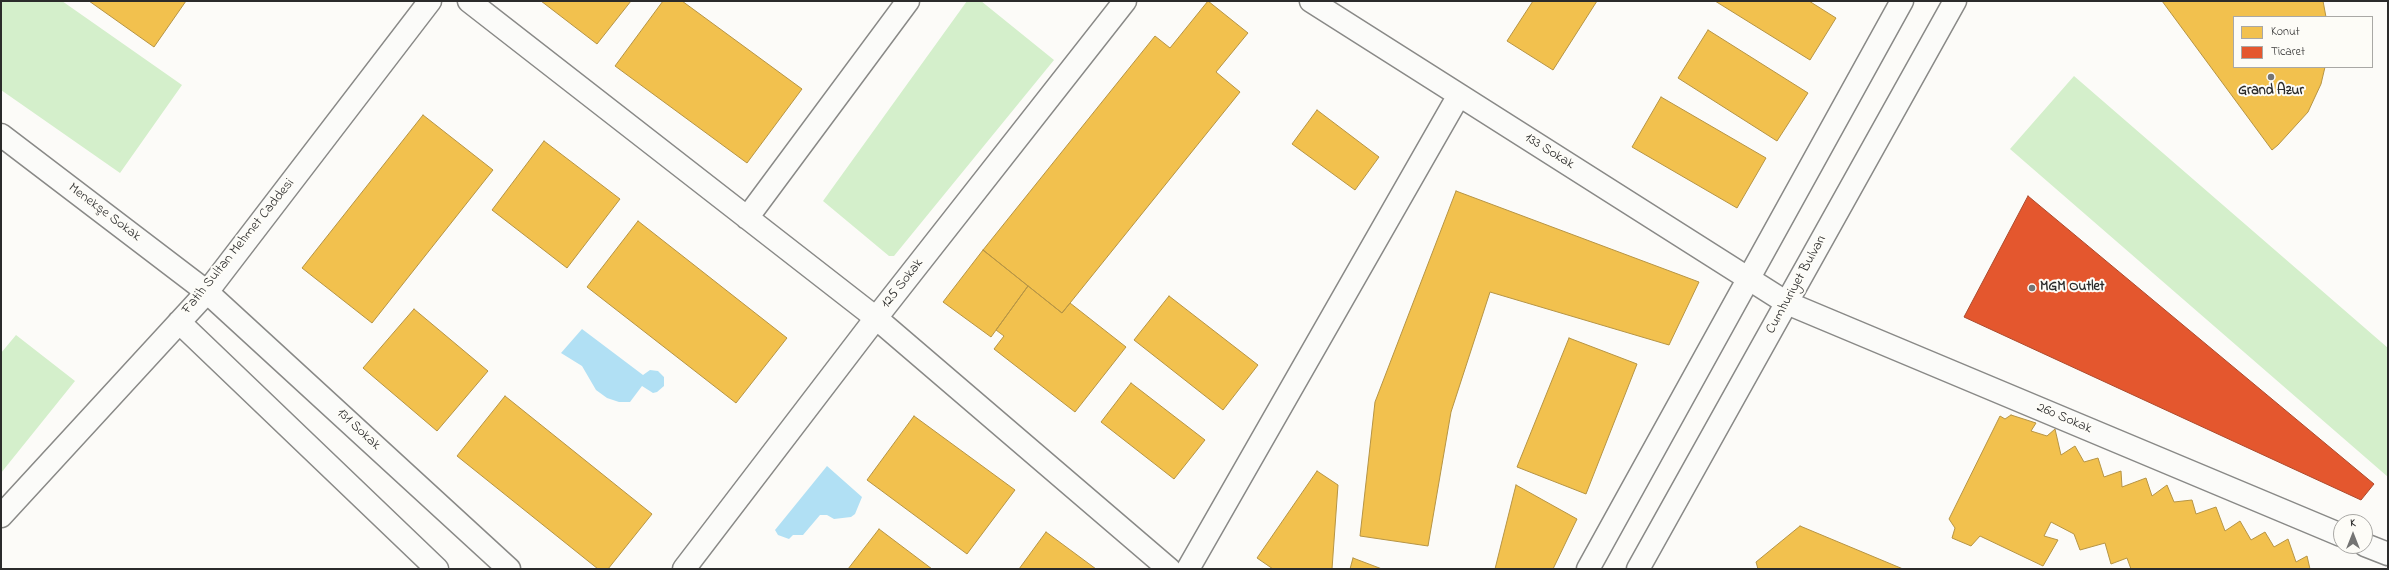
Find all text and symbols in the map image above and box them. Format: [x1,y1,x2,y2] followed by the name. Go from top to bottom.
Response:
[2233,16,2373,68] legend
[2271,23,2300,41] text: Konut
[2271,43,2305,61] text: Ticaret
[2266,72,2276,82] marker: Grand Azur
[2238,84,2304,100] place label: Grand Azur
[1521,130,1577,174] street label: 133 Sokak
[179,176,299,318] street label: Fatih Sultan Mehmet Caddesi
[64,180,144,246] street label: Menekşe Sokak
[1763,233,1831,337] street label: Cumhuriyet Bulvarı
[878,256,928,312] street label: 125 Sokak
[2040,280,2104,296] place label: MGM Outlet
[2027,283,2037,293] marker: MGM Outlet
[2034,400,2094,438] street label: 260 Sokak
[333,405,383,455] street label: 131 Sokak
[2333,514,2373,554] north arrow
[2350,515,2356,531] text: K

